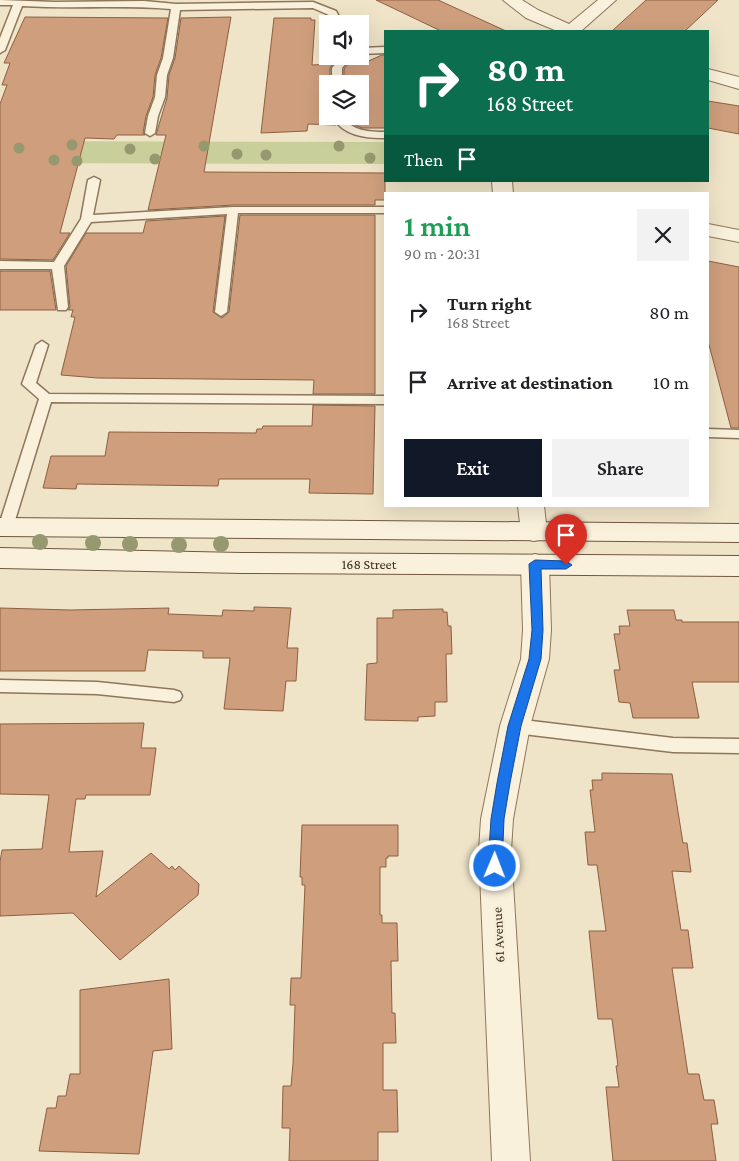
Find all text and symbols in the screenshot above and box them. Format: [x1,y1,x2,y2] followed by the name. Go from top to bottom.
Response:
[319,15,369,125] map controls
[319,15,369,65] button: sound
[404,50,469,115] icon: right
[487,50,565,89] text: 80 m
[319,75,369,125] button: layers
[487,91,573,116] text: 168 Street
[453,145,481,173] icon: arrive
[404,149,443,170] text: Then
[404,209,471,242] text: 1 min
[637,209,689,261] button: close
[404,245,480,262] text: 90 m · 20:31
[447,293,532,314] text: Turn right
[404,298,432,326] icon: right
[649,302,689,323] text: 80 m
[447,314,510,331] text: 168 Street
[404,368,432,396] icon: arrive
[447,372,613,393] text: Arrive at destination
[653,372,689,393] text: 10 m
[404,439,542,497] button: Exit
[552,439,689,497] button: Share
[545,514,587,565] pin
[552,521,580,549] icon: arrive
[342,556,397,572] street label: 168 Street
[468,839,520,891] position arrow
[489,907,507,963] street label: 61 Avenue

